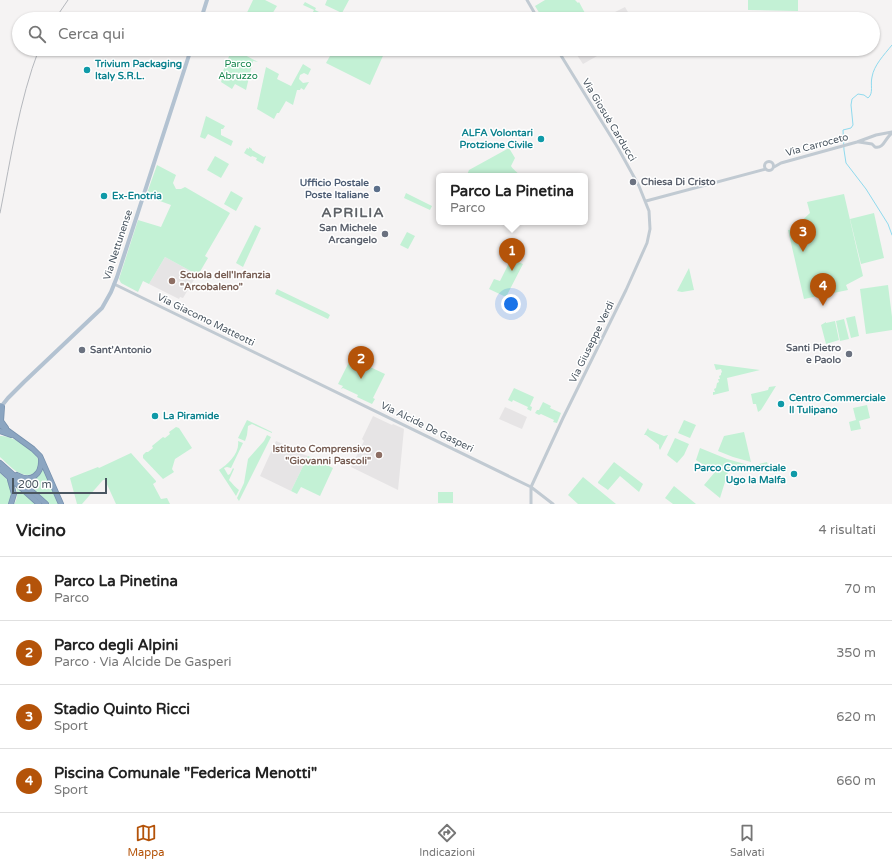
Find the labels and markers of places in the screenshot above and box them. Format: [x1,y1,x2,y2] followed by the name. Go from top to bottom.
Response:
[94,58,182,82] place label: Trivium Packaging Italy S.R.L.
[82,65,92,75] marker: Trivium Packaging Italy S.R.L.
[460,127,533,151] place label: ALFA Volontari Protzione Civile
[536,134,546,144] marker: ALFA Volontari Protzione Civile
[641,176,716,188] place label: Chiesa Di Cristo
[300,177,369,201] place label: Ufficio Postale Poste Italiane
[628,177,638,187] marker: Chiesa Di Cristo
[372,184,382,194] marker: Ufficio Postale Poste Italiane
[112,190,162,202] place label: Ex-Enotria
[99,191,109,201] marker: Ex-Enotria
[790,219,816,252] pin: 3
[319,222,377,246] place label: San Michele Arcangelo
[380,229,390,239] marker: San Michele Arcangelo
[499,238,525,271] pin: 1
[180,269,271,293] place label: Scuola dell'Infanzia "Arcobaleno"
[810,273,836,306] pin: 4
[167,276,177,286] marker: Scuola dell'Infanzia "Arcobaleno"
[786,342,841,366] place label: Santi Pietro e Paolo
[90,344,152,356] place label: Sant'Antonio
[77,345,87,355] marker: Sant'Antonio
[348,346,374,379] pin: 2
[844,349,854,359] marker: Santi Pietro e Paolo
[789,392,886,416] place label: Centro Commerciale Il Tulipano
[776,399,786,409] marker: Centro Commerciale Il Tulipano
[163,410,220,422] place label: La Piramide
[150,411,160,421] marker: La Piramide
[272,443,371,467] place label: Istituto Comprensivo "Giovanni Pascoli"
[374,450,384,460] marker: Istituto Comprensivo "Giovanni Pascoli"
[694,462,786,486] place label: Parco Commerciale Ugo la Malfa
[789,469,799,479] marker: Parco Commerciale Ugo la Malfa

